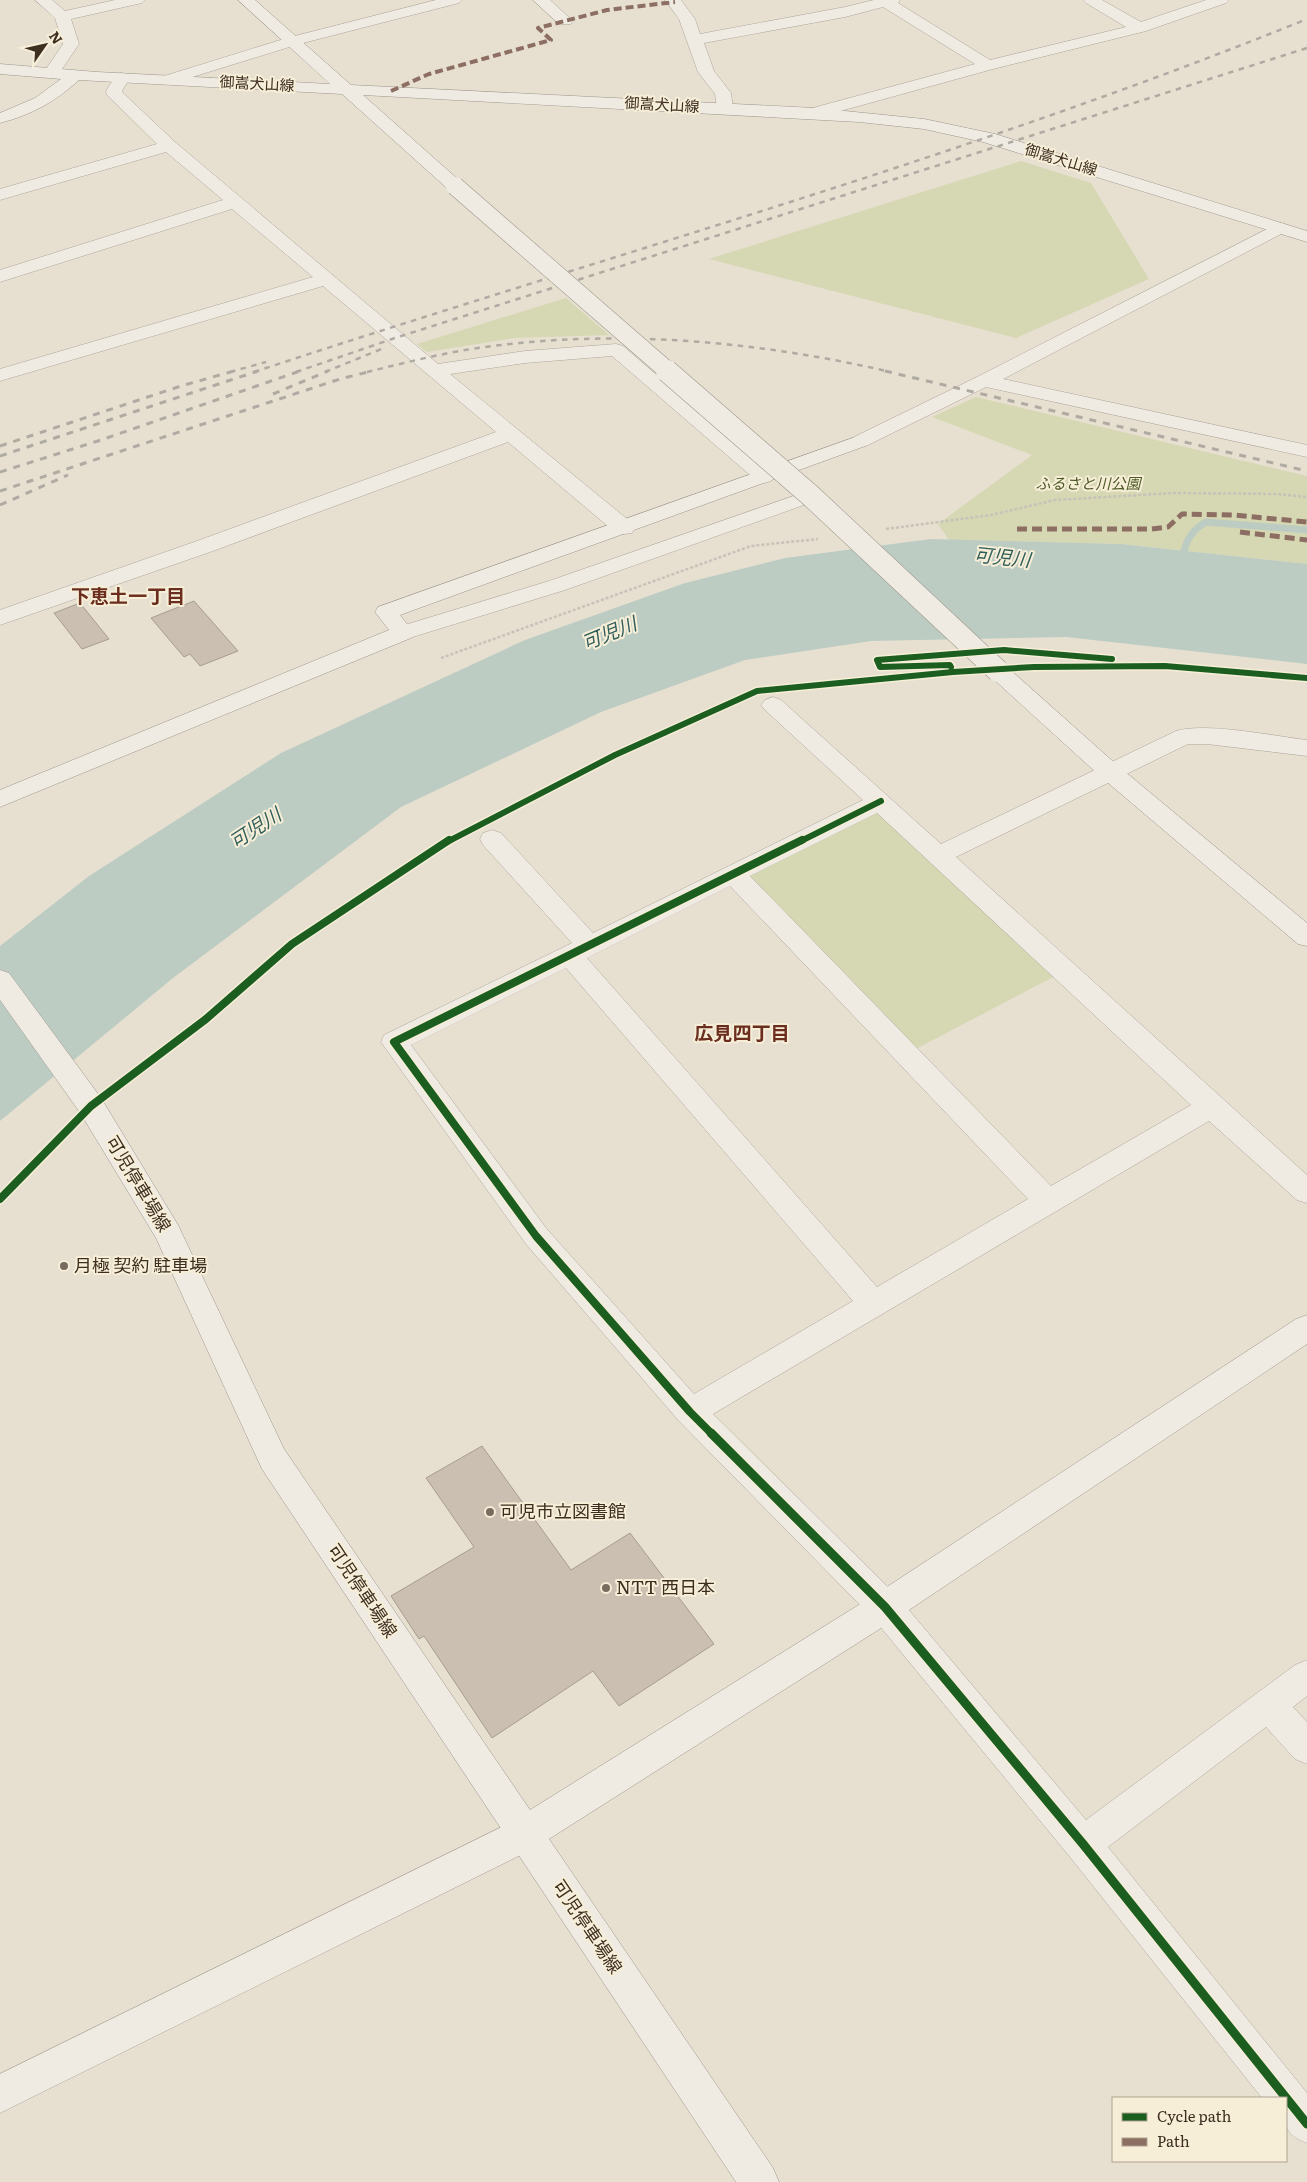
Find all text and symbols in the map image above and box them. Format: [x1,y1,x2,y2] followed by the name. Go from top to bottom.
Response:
[20,20,70,70] north arrow
[45,27,68,48] text: N
[219,69,295,96] street label: 御嵩犬山線
[624,90,700,117] street label: 御嵩犬山線
[1022,137,1101,181] street label: 御嵩犬山線
[1035,471,1142,494] park label: ふるさと川公園
[972,539,1034,573] water label: 可児川
[71,581,185,609] district label: 下恵土一丁目
[577,608,642,656] water label: 可児川
[223,799,288,854] water label: 可児川
[694,1018,790,1046] district label: 広見四丁目
[100,1130,179,1236] street label: 可児停車場線
[74,1251,207,1278] place label: 月極 契約 駐車場
[58,1260,70,1272] marker: 月極 契約 駐車場
[500,1497,626,1524] place label: 可児市立図書館
[484,1506,496,1518] marker: 可児市立図書館
[322,1538,405,1642] street label: 可児停車場線
[616,1573,715,1600] place label: NTT 西日本
[600,1582,612,1594] marker: NTT 西日本
[547,1874,630,1978] street label: 可児停車場線
[1112,2097,1287,2162] legend
[1157,2104,1232,2127] text: Cycle path
[1157,2129,1190,2152] text: Path

